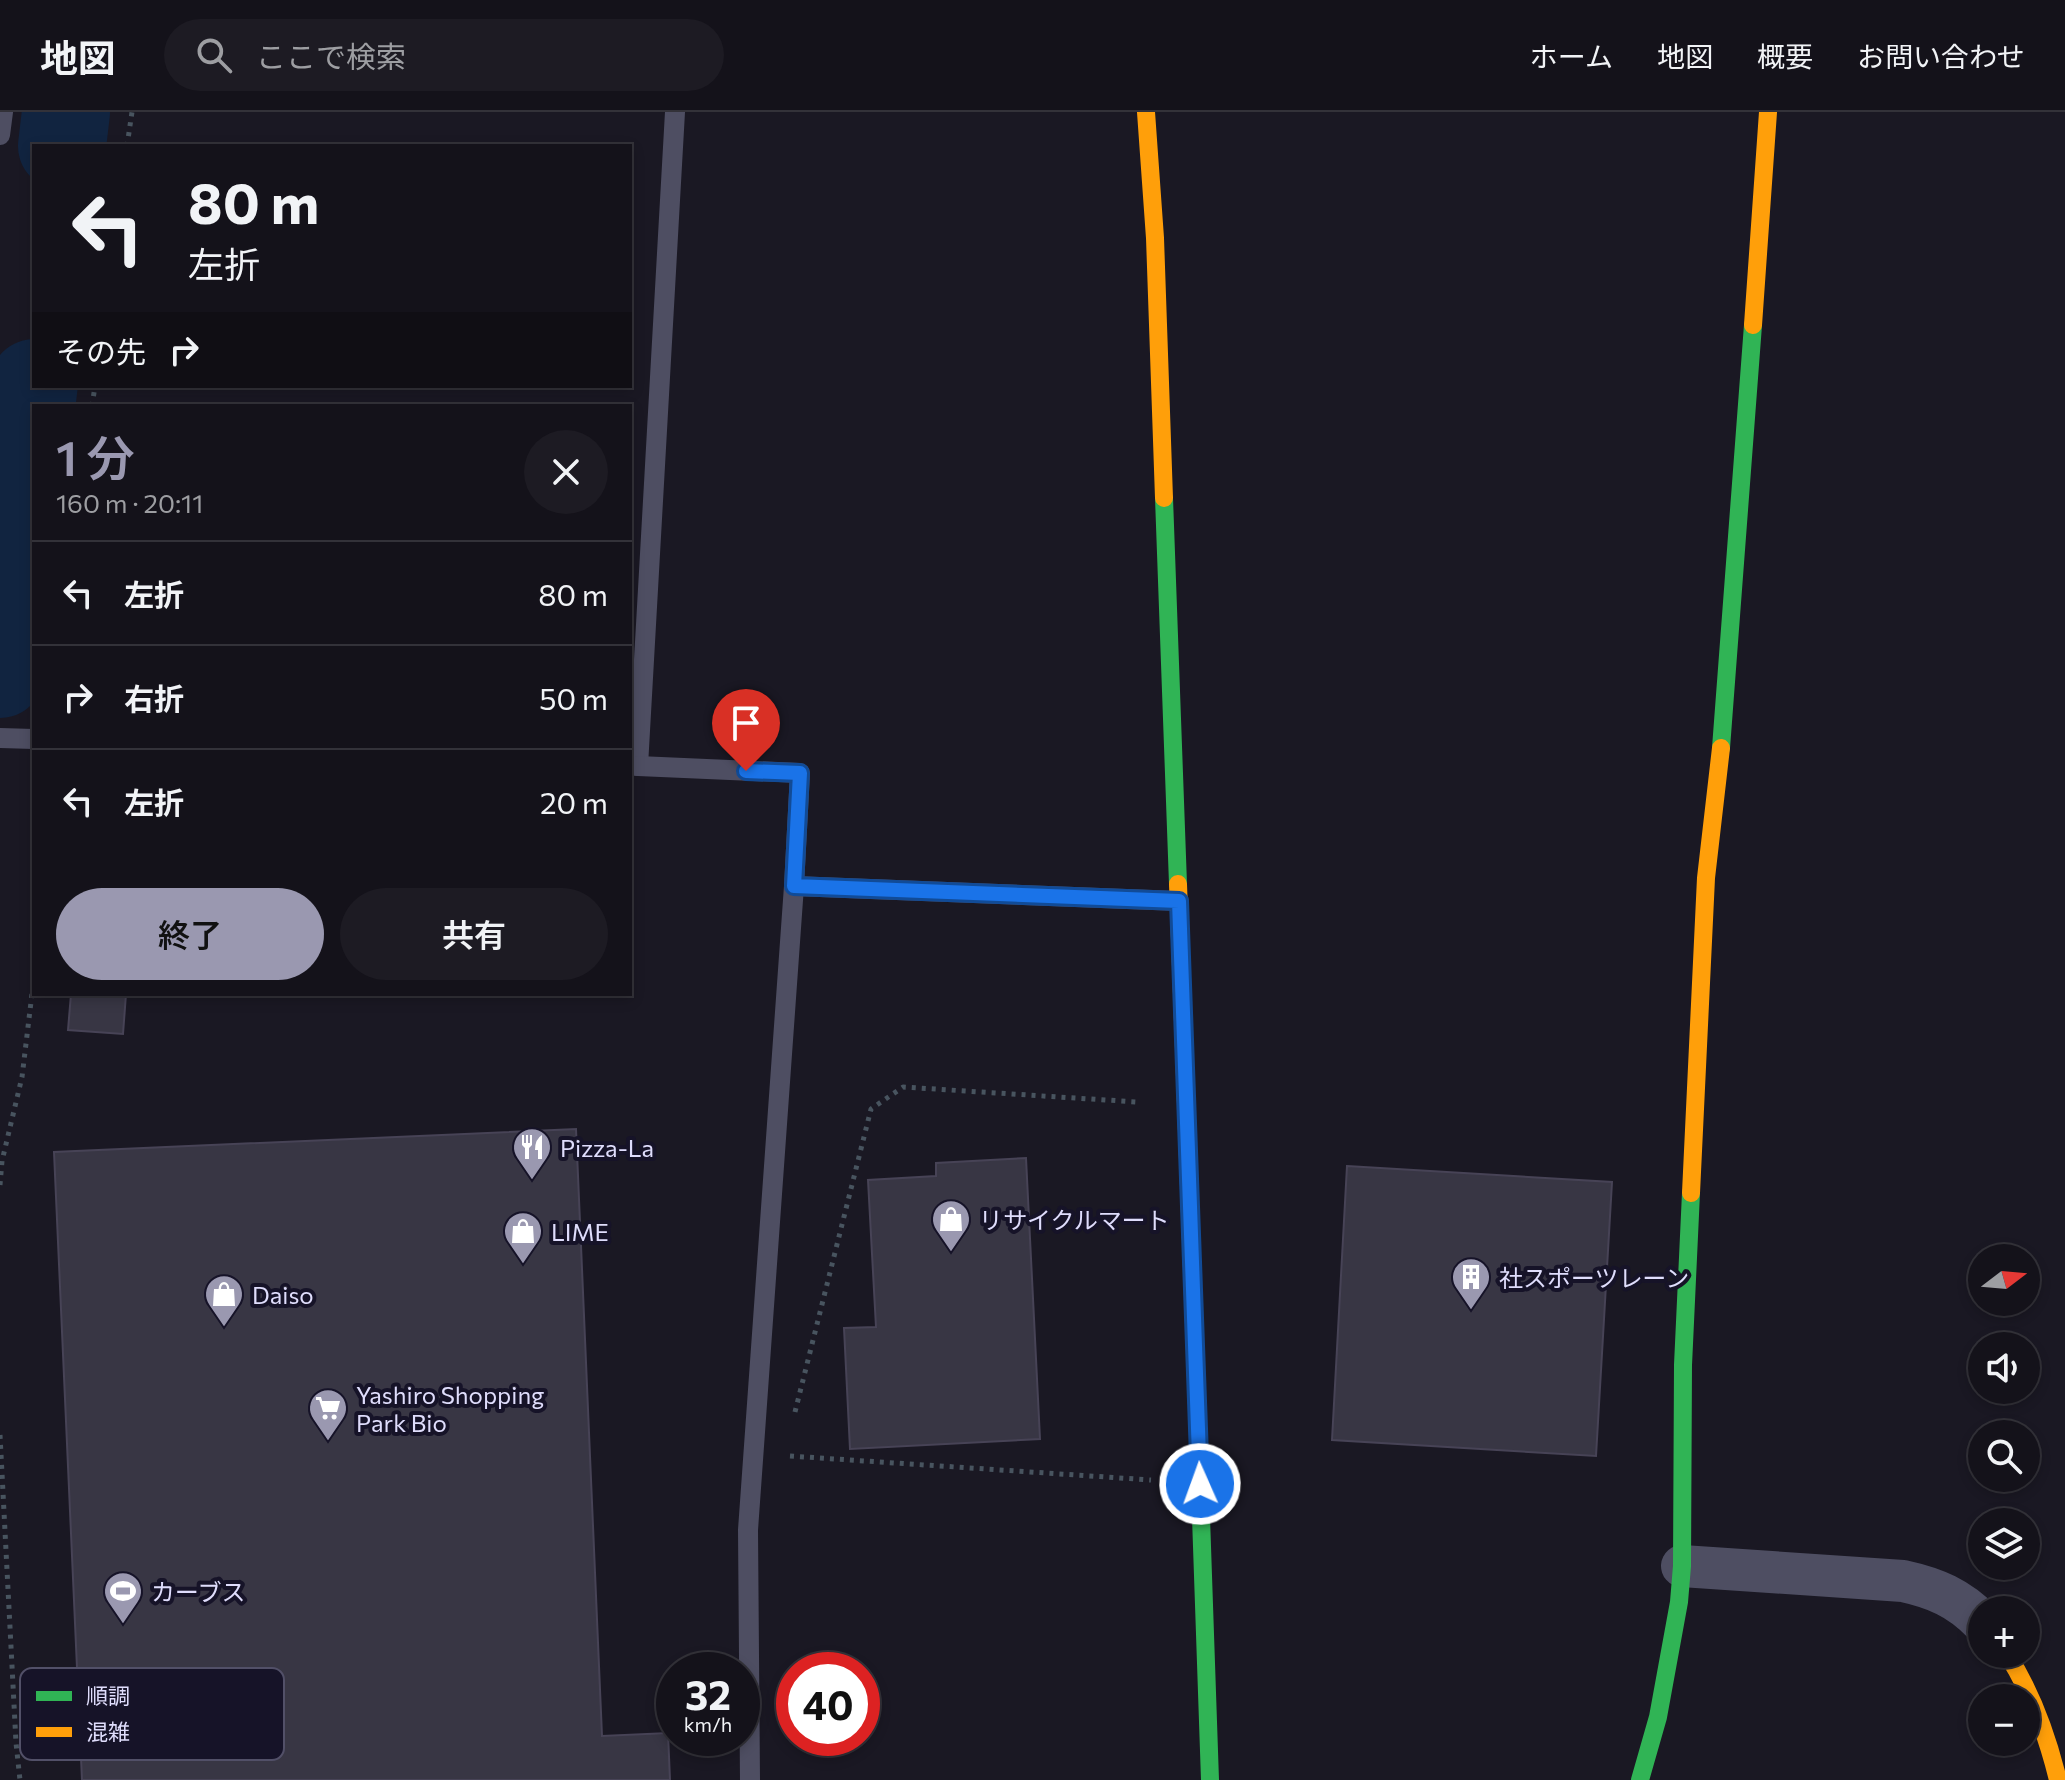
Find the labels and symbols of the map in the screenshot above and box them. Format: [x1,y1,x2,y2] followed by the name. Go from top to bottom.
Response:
[712,689,780,771] pin
[511,1126,553,1181] restaurant icon: Pizza-La
[560,1133,654,1162] place label: Pizza-La
[930,1198,972,1253] shop icon: リサイクルマート
[979,1205,1170,1234] place label: リサイクルマート
[502,1210,544,1265] shop icon: LIME
[551,1217,609,1246] place label: LIME
[1968,1244,2040,1316] north arrow
[1450,1256,1492,1311] building icon: 社スポーツレーン
[1499,1263,1689,1292] place label: 社スポーツレーン
[203,1273,245,1328] shop icon: Daiso
[252,1280,314,1309] place label: Daiso
[356,1380,544,1437] place label: Yashiro Shopping Park Bio
[307,1387,349,1442] supermarket icon: Yashiro Shopping Park Bio
[1158,1442,1242,1526] position arrow
[102,1570,144,1625] sports icon: カーブス
[151,1577,246,1606] place label: カーブス
[776,1652,880,1756] speed limit sign: 40
[20,1668,284,1760] legend
[86,1682,130,1709] text: 順調
[86,1718,130,1745] text: 混雑

